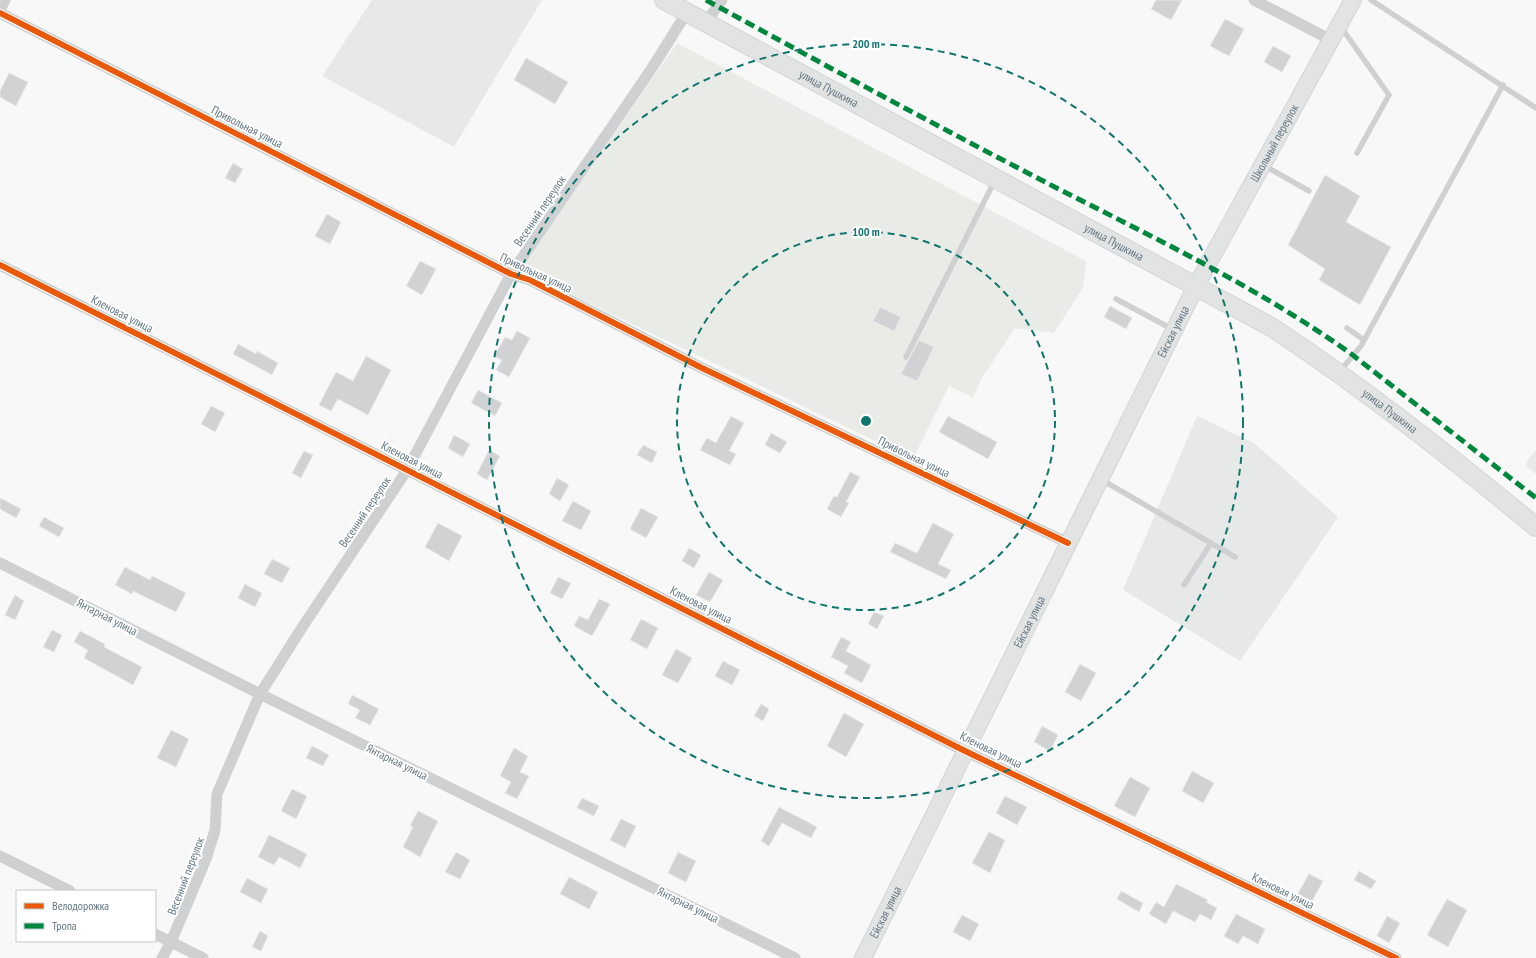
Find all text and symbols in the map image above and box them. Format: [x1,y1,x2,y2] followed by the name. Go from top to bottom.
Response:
[852,36,880,51] text: 200 m
[797,66,861,110] street label: улица Пушкина
[1247,101,1302,184] street label: Школьный переулок
[209,102,286,151] street label: Привольная улица
[510,172,569,249] street label: Весенний переулок
[1082,220,1147,264] street label: улица Пушкина
[852,224,880,239] text: 100 m
[498,249,575,296] street label: Привольная улица
[89,292,156,336] street label: Кленовая улица
[1154,303,1192,360] street label: Ейская улица
[1360,385,1421,436] street label: улица Пушкина
[859,414,873,428] centre of rings
[876,433,953,480] street label: Привольная улица
[379,438,446,482] street label: Кленовая улица
[335,473,394,550] street label: Весенний переулок
[668,583,735,627] street label: Кленовая улица
[1010,593,1048,650] street label: Ейская улица
[74,595,140,638] street label: Янтарная улица
[958,728,1025,771] street label: Кленовая улица
[364,740,430,783] street label: Янтарная улица
[164,834,207,917] street label: Весенний переулок
[1250,869,1317,912] street label: Кленовая улица
[655,883,721,926] street label: Янтарная улица
[866,884,904,940] street label: Ейская улица
[16,890,156,942] legend
[52,898,109,913] text: Велодорожка
[52,918,77,933] text: Тропа

